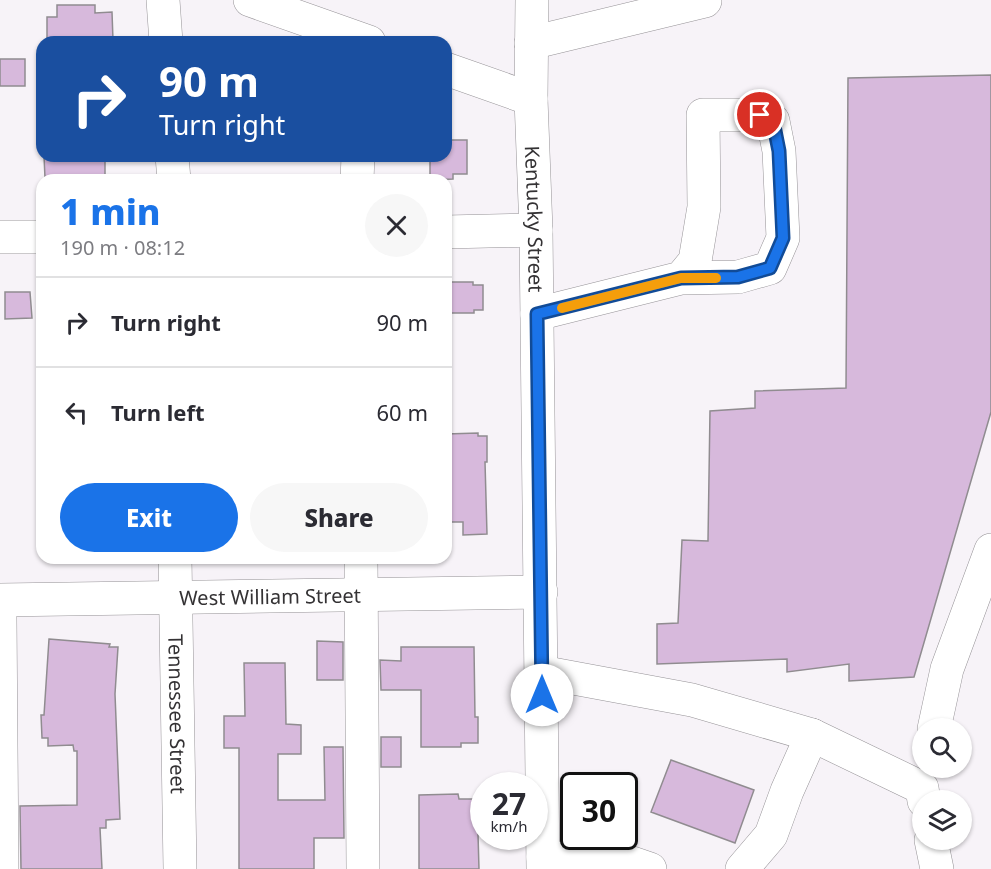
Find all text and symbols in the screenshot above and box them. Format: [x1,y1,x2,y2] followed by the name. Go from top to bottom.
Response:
[159,52,259,109] text: 90 m
[60,60,138,138] icon: right
[734,89,785,140] pin
[743,98,776,131] icon: arrive
[159,106,285,143] text: Turn right
[519,145,550,293] street label: Kentucky Street
[60,187,161,236] text: 1 min
[365,194,428,257] button: close
[60,234,185,261] text: 190 m · 08:12
[60,306,93,339] icon: right
[111,307,221,337] text: Turn right
[377,307,428,337] text: 90 m
[60,396,93,429] icon: left
[111,397,205,427] text: Turn left
[377,397,428,427] text: 60 m
[60,483,238,552] button: Exit
[250,483,428,552] button: Share
[179,581,361,611] street label: West William Street
[163,634,192,794] street label: Tennessee Street
[510,663,574,727] position arrow
[912,718,972,850] map controls
[912,718,972,778] button: search
[560,772,638,850] speed limit sign: 30
[492,783,526,824] text: 27
[912,790,972,850] button: layers
[491,816,527,836] text: km/h

